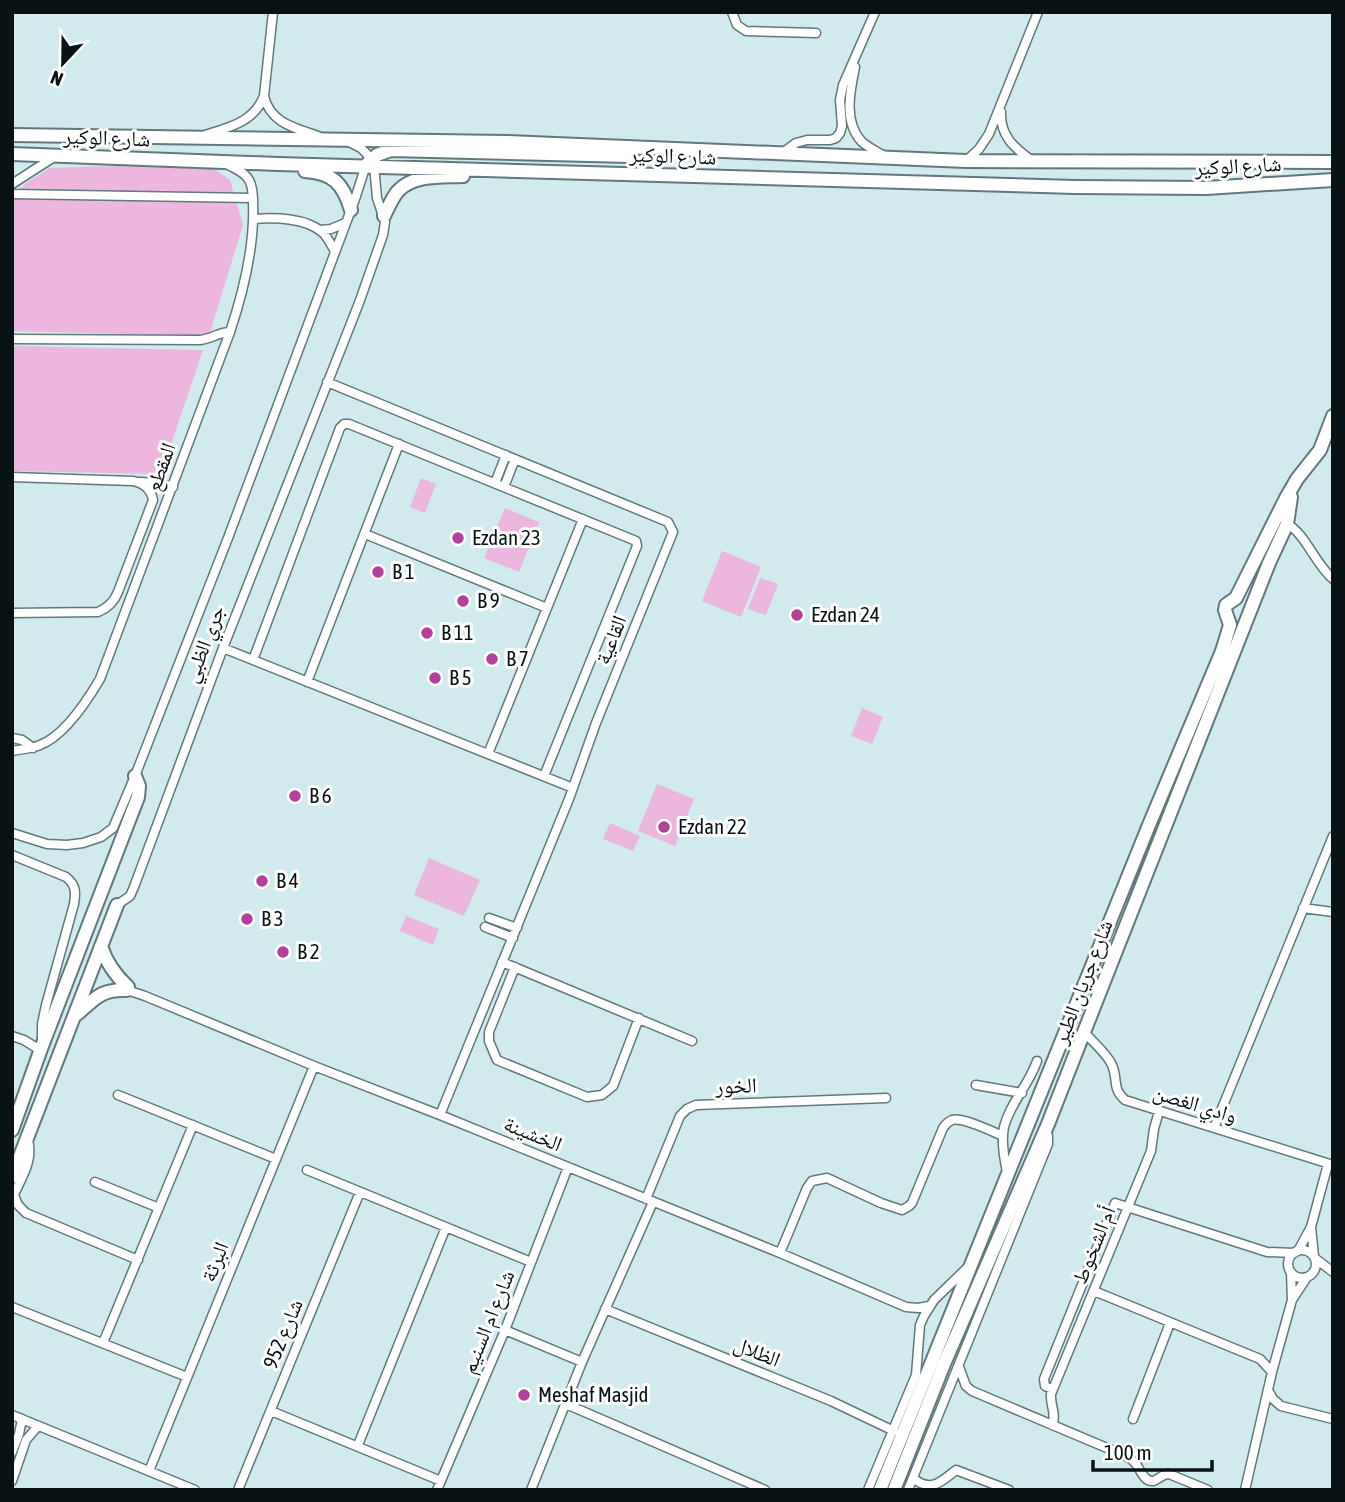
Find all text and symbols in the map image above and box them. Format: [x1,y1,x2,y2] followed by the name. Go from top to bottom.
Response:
[28,28,98,98] north arrow
[47,66,66,91] text: N
[62,123,151,153] street label: شارع الوكير
[628,141,717,171] street label: شارع الوكير
[1193,151,1282,181] street label: شارع الوكير
[140,439,182,495] street label: المقطع
[472,525,541,549] place label: Ezdan 23
[450,530,466,546] marker: Ezdan 23
[392,559,415,583] place label: B 1
[370,564,386,580] marker: B 1
[477,588,500,612] place label: B 9
[455,593,471,609] marker: B 9
[177,602,234,688] street label: جري الظبي
[811,602,880,626] place label: Ezdan 24
[789,607,805,623] marker: Ezdan 24
[589,612,631,668] street label: القاعية
[441,620,474,644] place label: B 11
[419,625,435,641] marker: B 11
[506,646,529,670] place label: B 7
[484,651,500,667] marker: B 7
[449,665,472,689] place label: B 5
[427,670,443,686] marker: B 5
[309,783,332,807] place label: B 6
[287,788,303,804] marker: B 6
[678,814,747,838] place label: Ezdan 22
[656,819,672,835] marker: Ezdan 22
[276,868,299,892] place label: B 4
[254,873,270,889] marker: B 4
[261,906,284,930] place label: B 3
[239,911,255,927] marker: B 3
[1047,916,1119,1049] street label: شارع جريان الطير
[297,939,320,963] place label: B 2
[275,944,291,960] marker: B 2
[714,1072,757,1098] street label: الخور
[1149,1079,1240,1132] street label: وادي الغصن
[501,1111,566,1156] street label: الخشينة
[1067,1202,1122,1288] street label: أم الشخوط
[195,1238,233,1285] street label: البرثة
[456,1267,521,1378] street label: شارع ام السنيم
[257,1296,309,1372] street label: شارع 952
[730,1331,784,1372] street label: الظلال
[538,1382,649,1406] place label: Meshaf Masjid
[516,1387,532,1403] marker: Meshaf Masjid
[1093,1428,1212,1472] scale bar
[1104,1440,1152,1464] text: 100 m

